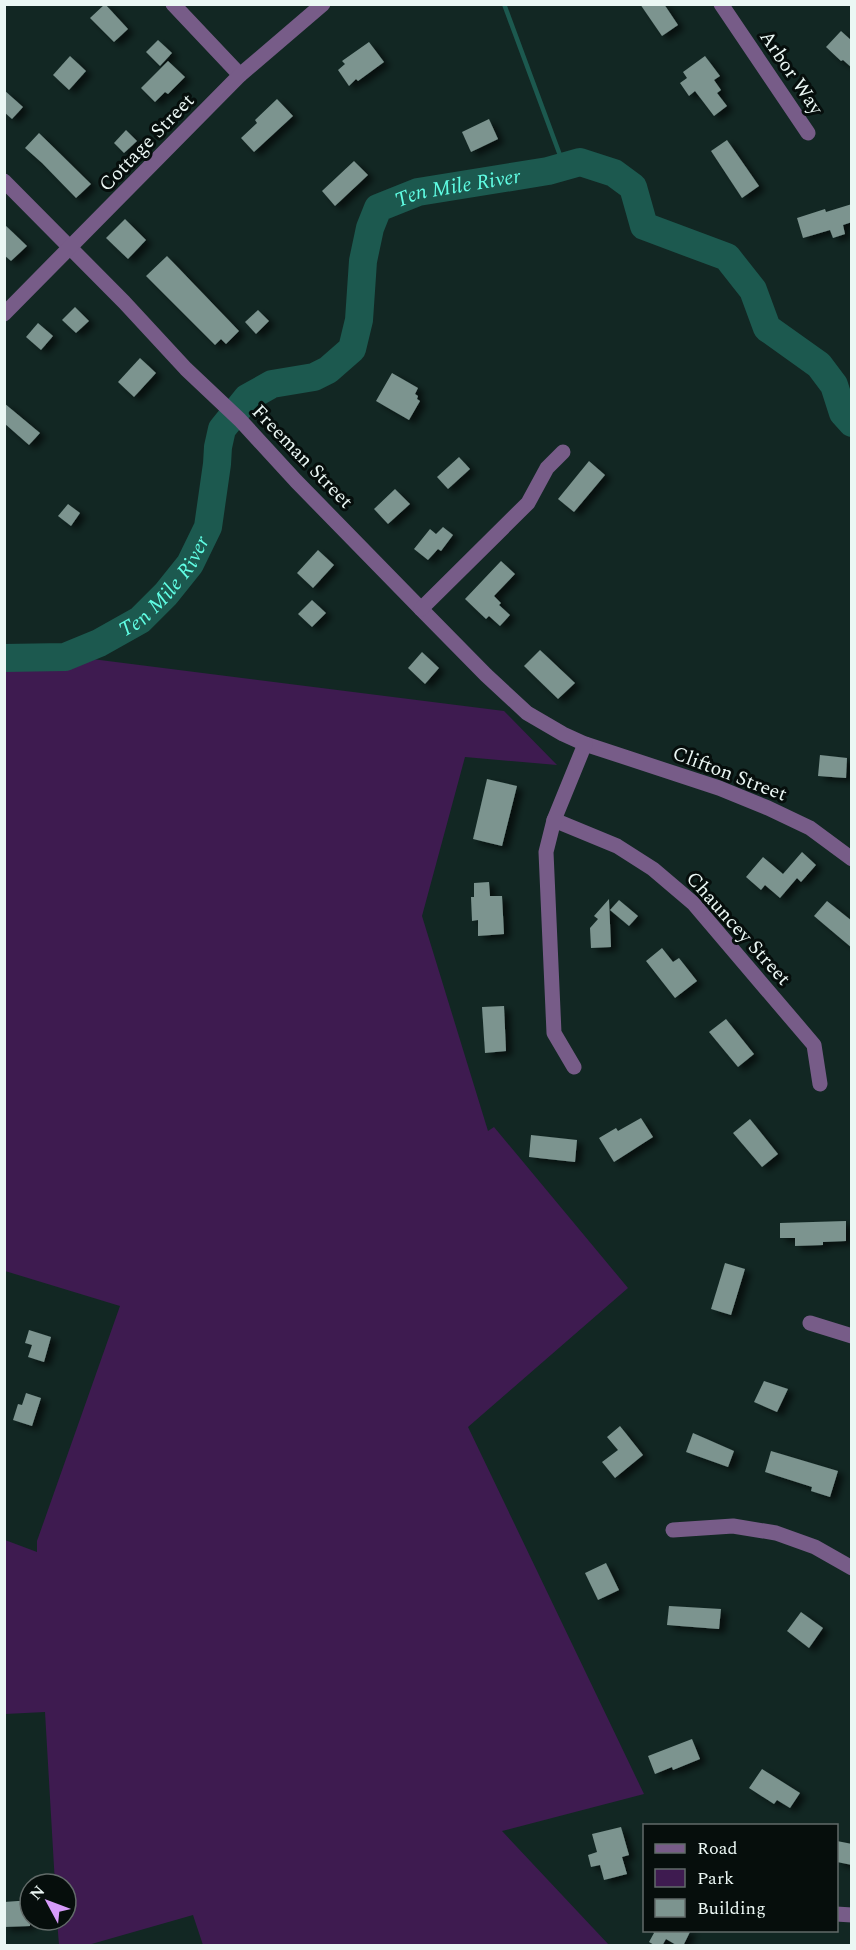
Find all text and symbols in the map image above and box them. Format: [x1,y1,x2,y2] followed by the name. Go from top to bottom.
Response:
[752,24,831,122] street label: Arbor Way
[92,87,202,199] street label: Cottage Street
[390,161,524,217] water label: Ten Mile River
[245,398,360,516] street label: Freeman Street
[113,530,219,646] water label: Ten Mile River
[668,738,791,810] street label: Clifton Street
[679,865,798,993] street label: Chauncey Street
[643,1824,838,1932] legend
[697,1835,738,1862] text: Road
[697,1865,734,1892] text: Park
[18,1872,78,1932] north arrow
[24,1880,51,1906] text: N
[697,1895,766,1922] text: Building

